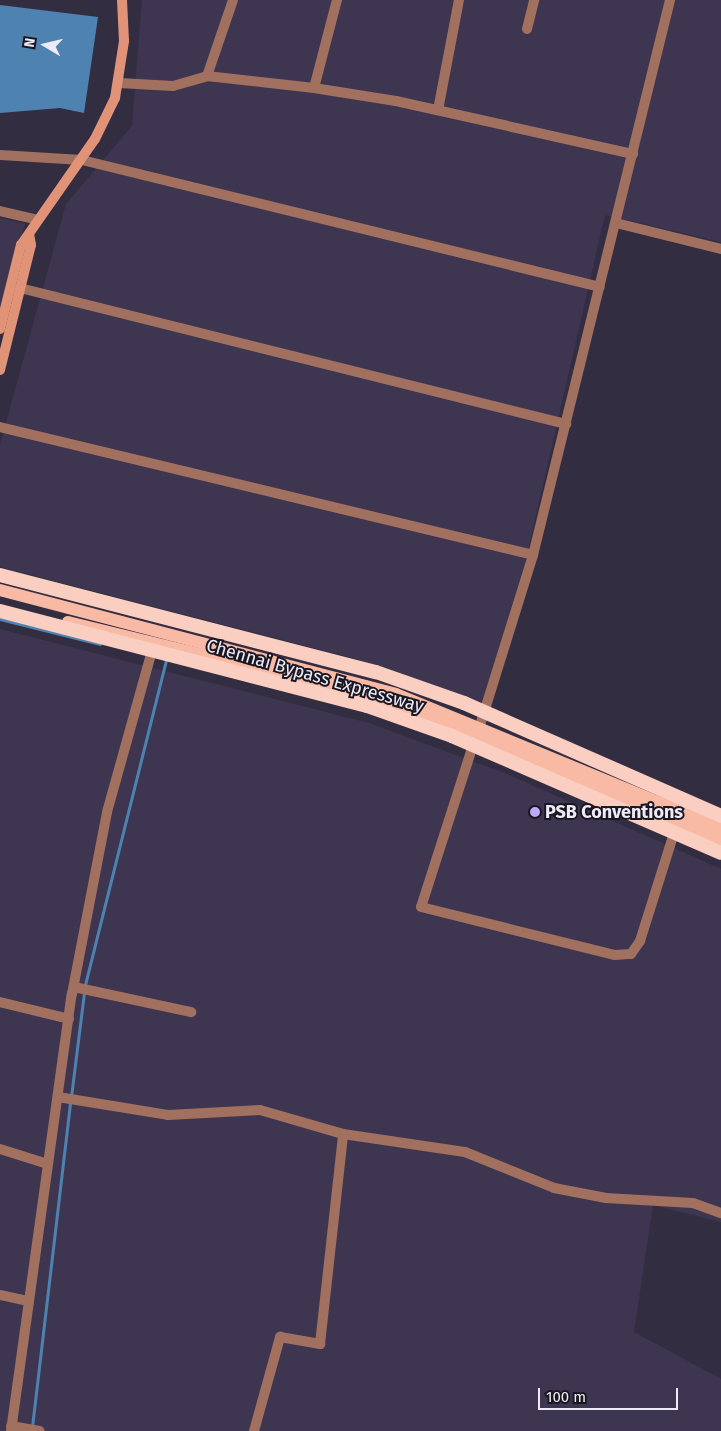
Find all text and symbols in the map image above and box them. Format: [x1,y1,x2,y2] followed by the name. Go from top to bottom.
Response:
[20,20,70,70] north arrow
[21,37,39,49] text: N
[204,635,426,717] street label: Chennai Bypass Expressway
[545,801,683,823] place label: PSB Conventions
[529,806,541,818] marker: PSB Conventions
[541,1378,681,1410] scale bar
[546,1388,586,1406] text: 100 m

